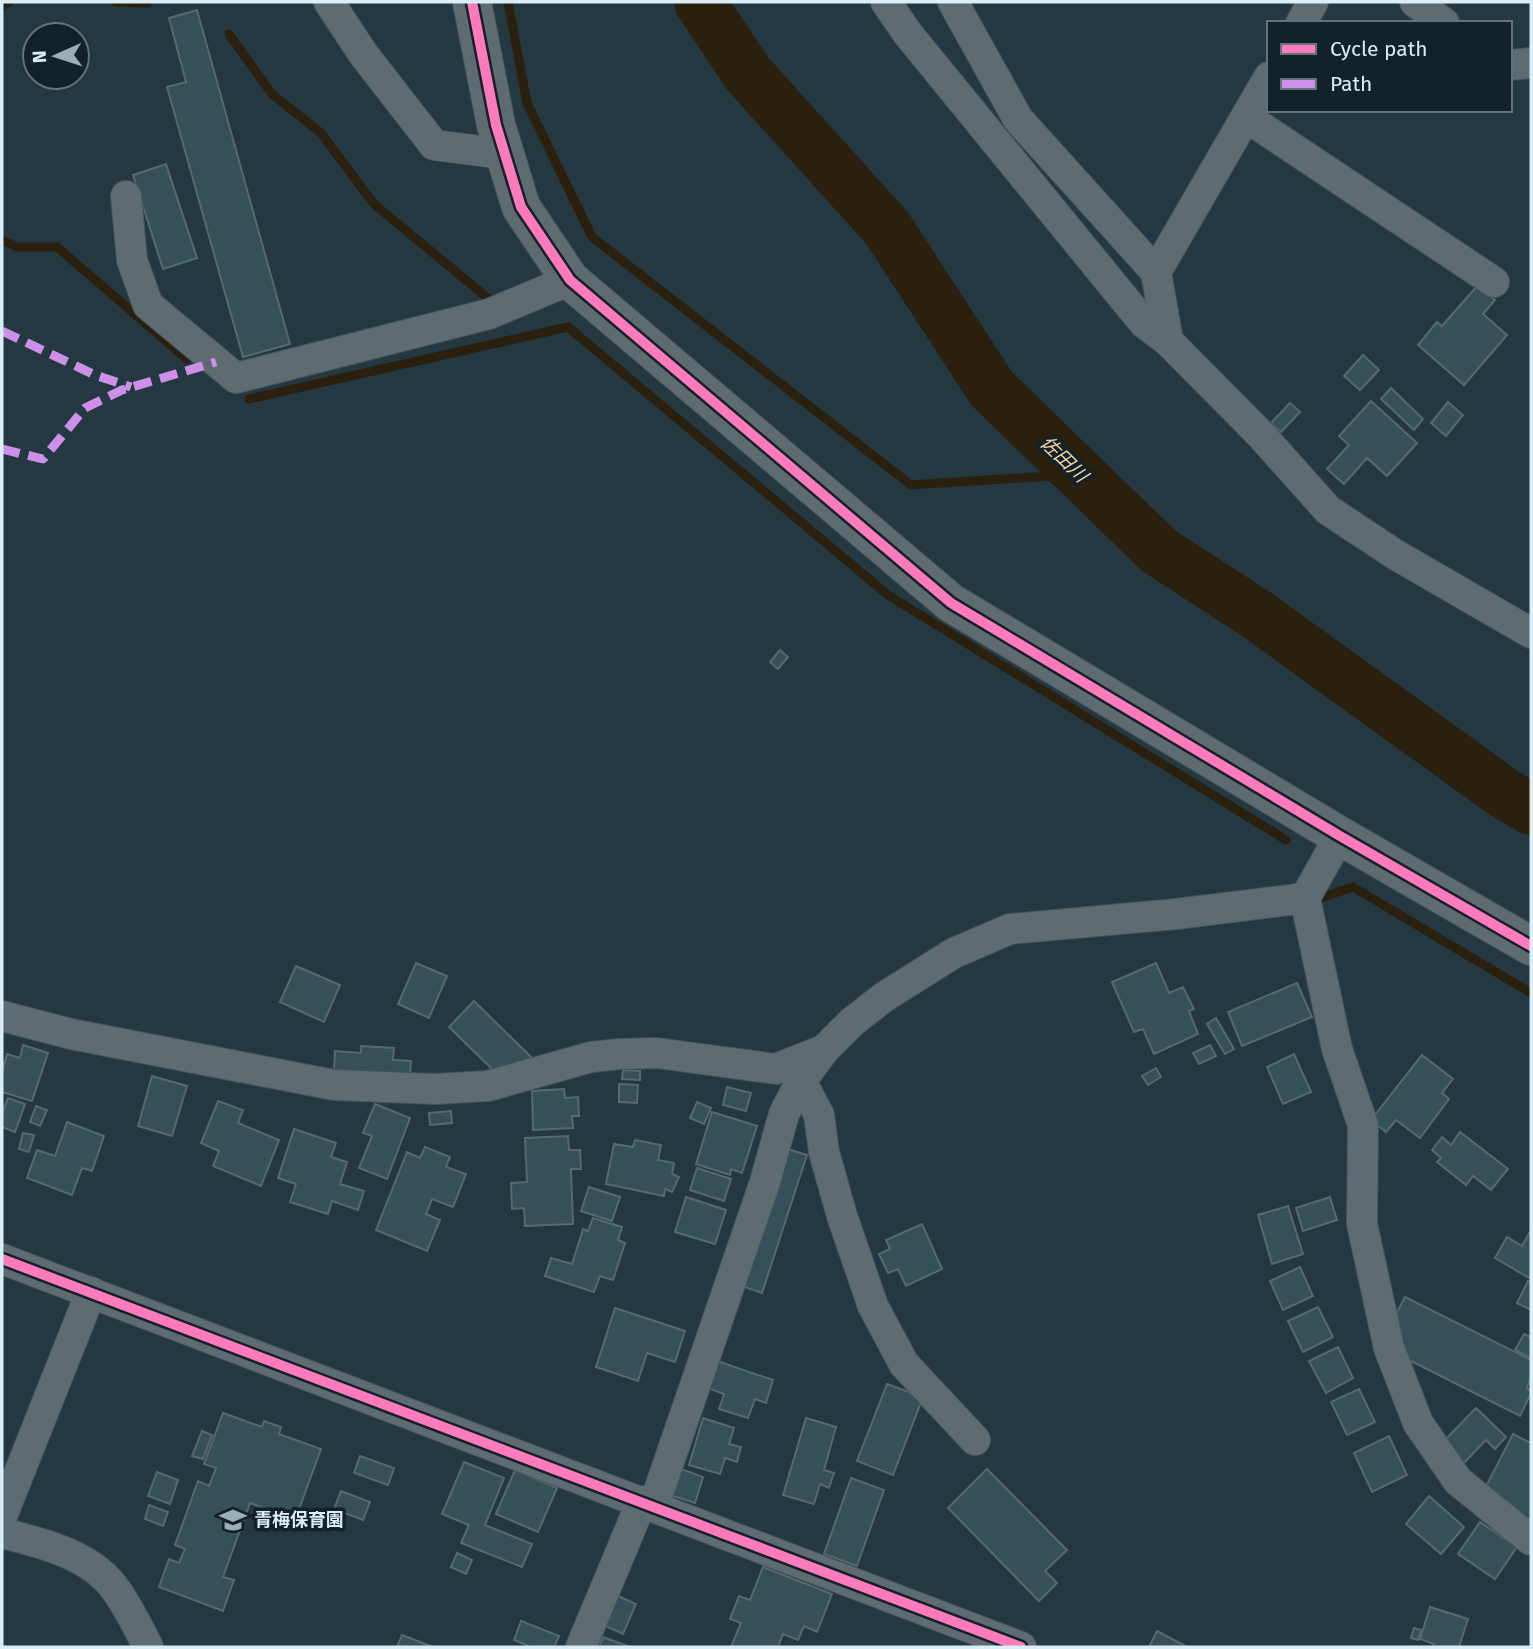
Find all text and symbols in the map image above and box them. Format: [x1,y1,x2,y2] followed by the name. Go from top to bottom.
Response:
[21,21,91,91] north arrow
[1267,21,1512,112] legend
[1330,36,1428,62] text: Cycle path
[28,50,51,64] text: N
[1330,71,1372,97] text: Path
[1036,431,1094,488] water label: 佐田川
[218,1505,248,1535] school or university icon: 青梅保育園
[254,1509,344,1531] place label: 青梅保育園

